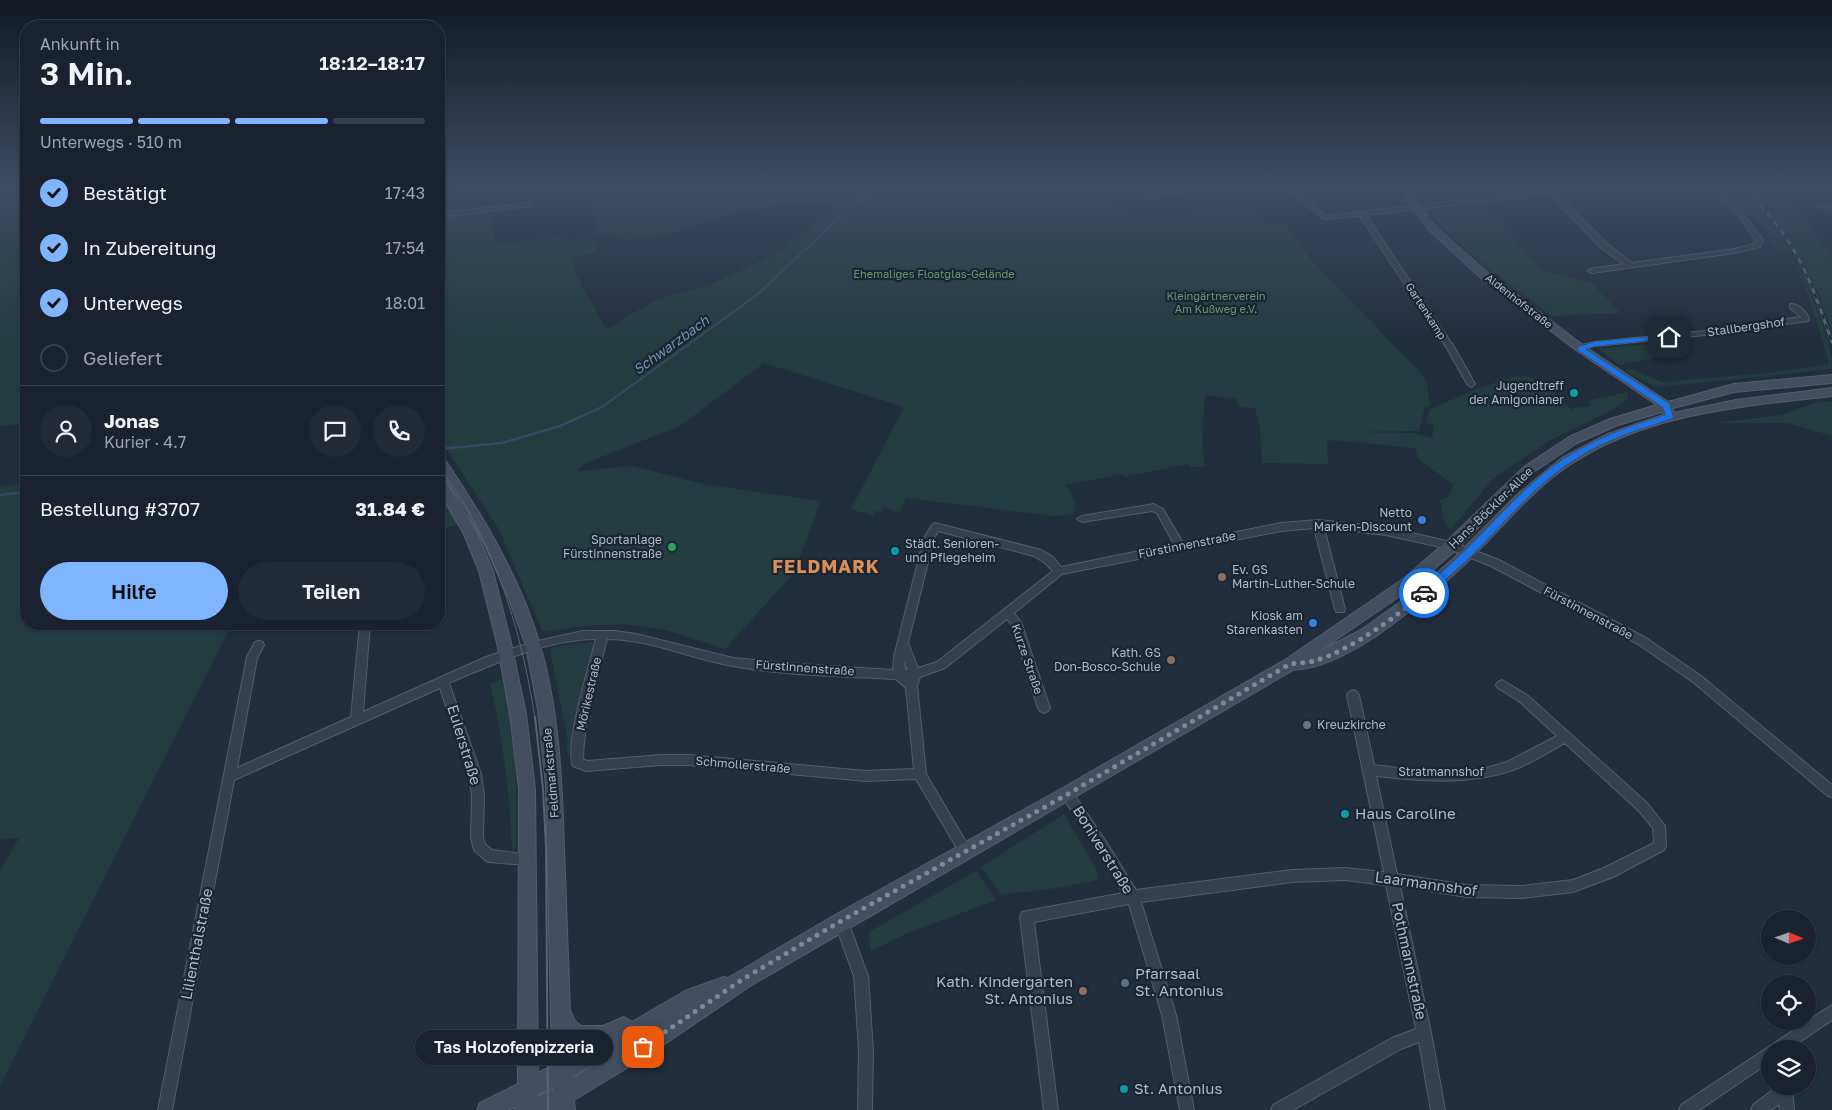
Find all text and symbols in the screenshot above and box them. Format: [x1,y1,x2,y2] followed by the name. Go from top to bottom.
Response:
[40,34,120,54] text: Ankunft in
[319,51,425,74] text: 18:12–18:17
[40,54,133,92] text: 3 Min.
[40,132,182,152] text: Unterwegs · 510 m
[40,179,68,207] icon: check
[83,181,167,204] text: Bestätigt
[385,183,425,203] text: 17:43
[40,234,68,262] icon: check
[83,236,216,259] text: In Zubereitung
[385,238,425,258] text: 17:54
[853,267,1015,280] park label: Ehemaliges Floatglas-Gelände
[1483,271,1555,331] street label: Aldenhofstraße
[1403,280,1450,342] street label: Gartenkamp
[40,289,68,317] icon: check
[1166,289,1266,315] park label: Kleingärtnerverein Am Kußweg e.V.
[83,291,183,314] text: Unterwegs
[385,293,425,313] text: 18:01
[629,311,713,378] water label: Schwarzbach
[1706,314,1786,339] street label: Stallbergshof
[1648,316,1690,358] pin
[1655,323,1683,351] icon: home
[83,346,163,369] text: Geliefert
[1469,378,1565,407] place label: Jugendtreff der Amigonianer
[1568,387,1580,399] marker: Jugendtreff der Amigonianer
[40,405,92,457] button: person
[309,405,361,457] button: chat
[373,405,425,457] button: phone
[104,409,159,432] text: Jonas
[104,432,186,452] text: Kurier · 4.7
[1445,464,1536,552] street label: Hans-Böckler-Allee
[40,497,200,520] text: Bestellung #3707
[355,497,425,520] text: 31.84 €
[1314,505,1412,534] place label: Netto Marken-Discount
[1416,514,1428,526] marker: Netto Marken-Discount
[1137,528,1237,561] street label: Fürstinnenstraße
[563,532,662,561] place label: Sportanlage Fürstinnenstraße
[905,536,999,565] place label: Städt. Senioren- und Pflegeheim
[666,541,678,553] marker: Sportanlage Fürstinnenstraße
[889,545,901,557] marker: Städt. Senioren- und Pflegeheim
[772,555,880,577] district label: FELDMARK
[40,562,228,620] button: Hilfe
[238,562,425,620] button: Teilen
[1232,562,1355,591] place label: Ev. GS Martin-Luther-Schule
[1399,568,1449,618] courier
[1216,571,1228,583] marker: Ev. GS Martin-Luther-Schule
[1410,579,1438,607] icon: car
[1541,583,1635,642] street label: Fürstinnenstraße
[1226,608,1303,637] place label: Kiosk am Starenkasten
[1307,617,1319,629] marker: Kiosk am Starenkasten
[1008,622,1047,696] street label: Kurze Straße
[1054,645,1161,674] place label: Kath. GS Don-Bosco-Schule
[1165,654,1177,666] marker: Kath. GS Don-Bosco-Schule
[573,655,604,732] street label: Mörikestraße
[755,657,855,678] street label: Fürstinnenstraße
[444,702,486,787] street label: Eulerstraße
[1317,717,1386,732] place label: Kreuzkirche
[1301,719,1313,731] marker: Kreuzkirche
[539,727,562,819] street label: Feldmarkstraße
[695,753,791,776] street label: Schmollerstraße
[1398,764,1484,779] street label: Stratmannshof
[1070,802,1138,897] street label: Boniverstraße
[1355,804,1456,822] place label: Haus Caroline
[1339,808,1351,820] marker: Haus Caroline
[1374,867,1479,899] street label: Laarmannshof
[176,886,216,1001] street label: Lilienthalstraße
[1389,900,1431,1021] street label: Pothmannstraße
[1761,910,1816,965] north arrow
[1761,910,1816,1095] map controls
[1135,964,1223,999] place label: Pfarrsaal St. Antonius
[936,972,1073,1007] place label: Kath. Kindergarten St. Antonius
[1761,975,1816,1030] button: locate
[1119,977,1131,989] marker: Pfarrsaal St. Antonius
[1077,985,1089,997] marker: Kath. Kindergarten St. Antonius
[622,1026,664,1068] pin
[416,1030,613,1064] callout: Tas Holzofenpizzeria
[629,1033,657,1061] icon: bag
[434,1037,594,1057] text: Tas Holzofenpizzeria
[1761,1040,1816,1095] button: layers
[1134,1079,1222,1097] place label: St. Antonius
[1118,1083,1130,1095] marker: St. Antonius

